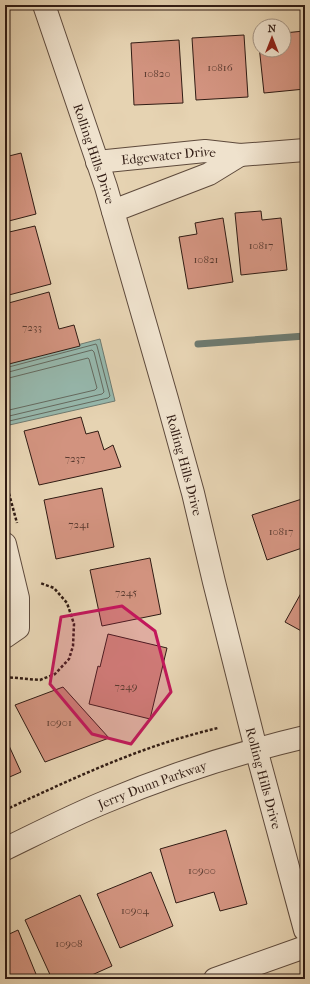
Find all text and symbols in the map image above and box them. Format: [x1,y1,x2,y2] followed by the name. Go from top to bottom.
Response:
[252,18,292,58] north arrow
[268,22,277,35] text: N
[207,61,233,74] house number: 10816
[143,67,171,80] house number: 10820
[70,102,118,206] street label: Rolling Hills Drive
[121,144,217,167] street label: Edgewater Drive
[249,239,273,252] house number: 10817
[193,253,219,266] house number: 10821
[22,321,42,334] house number: 7233
[163,412,205,518] street label: Rolling Hills Drive
[65,452,85,465] house number: 7237
[68,518,90,531] house number: 7241
[269,525,293,538] house number: 10817
[115,586,137,599] house number: 7245
[114,680,138,693] house number: 7249
[46,716,72,729] house number: 10901
[243,726,284,831] street label: Rolling Hills Drive
[95,757,210,813] street label: Jerry Dunn Parkway
[188,864,216,877] house number: 10900
[121,904,150,917] house number: 10904
[55,937,83,950] house number: 10908

